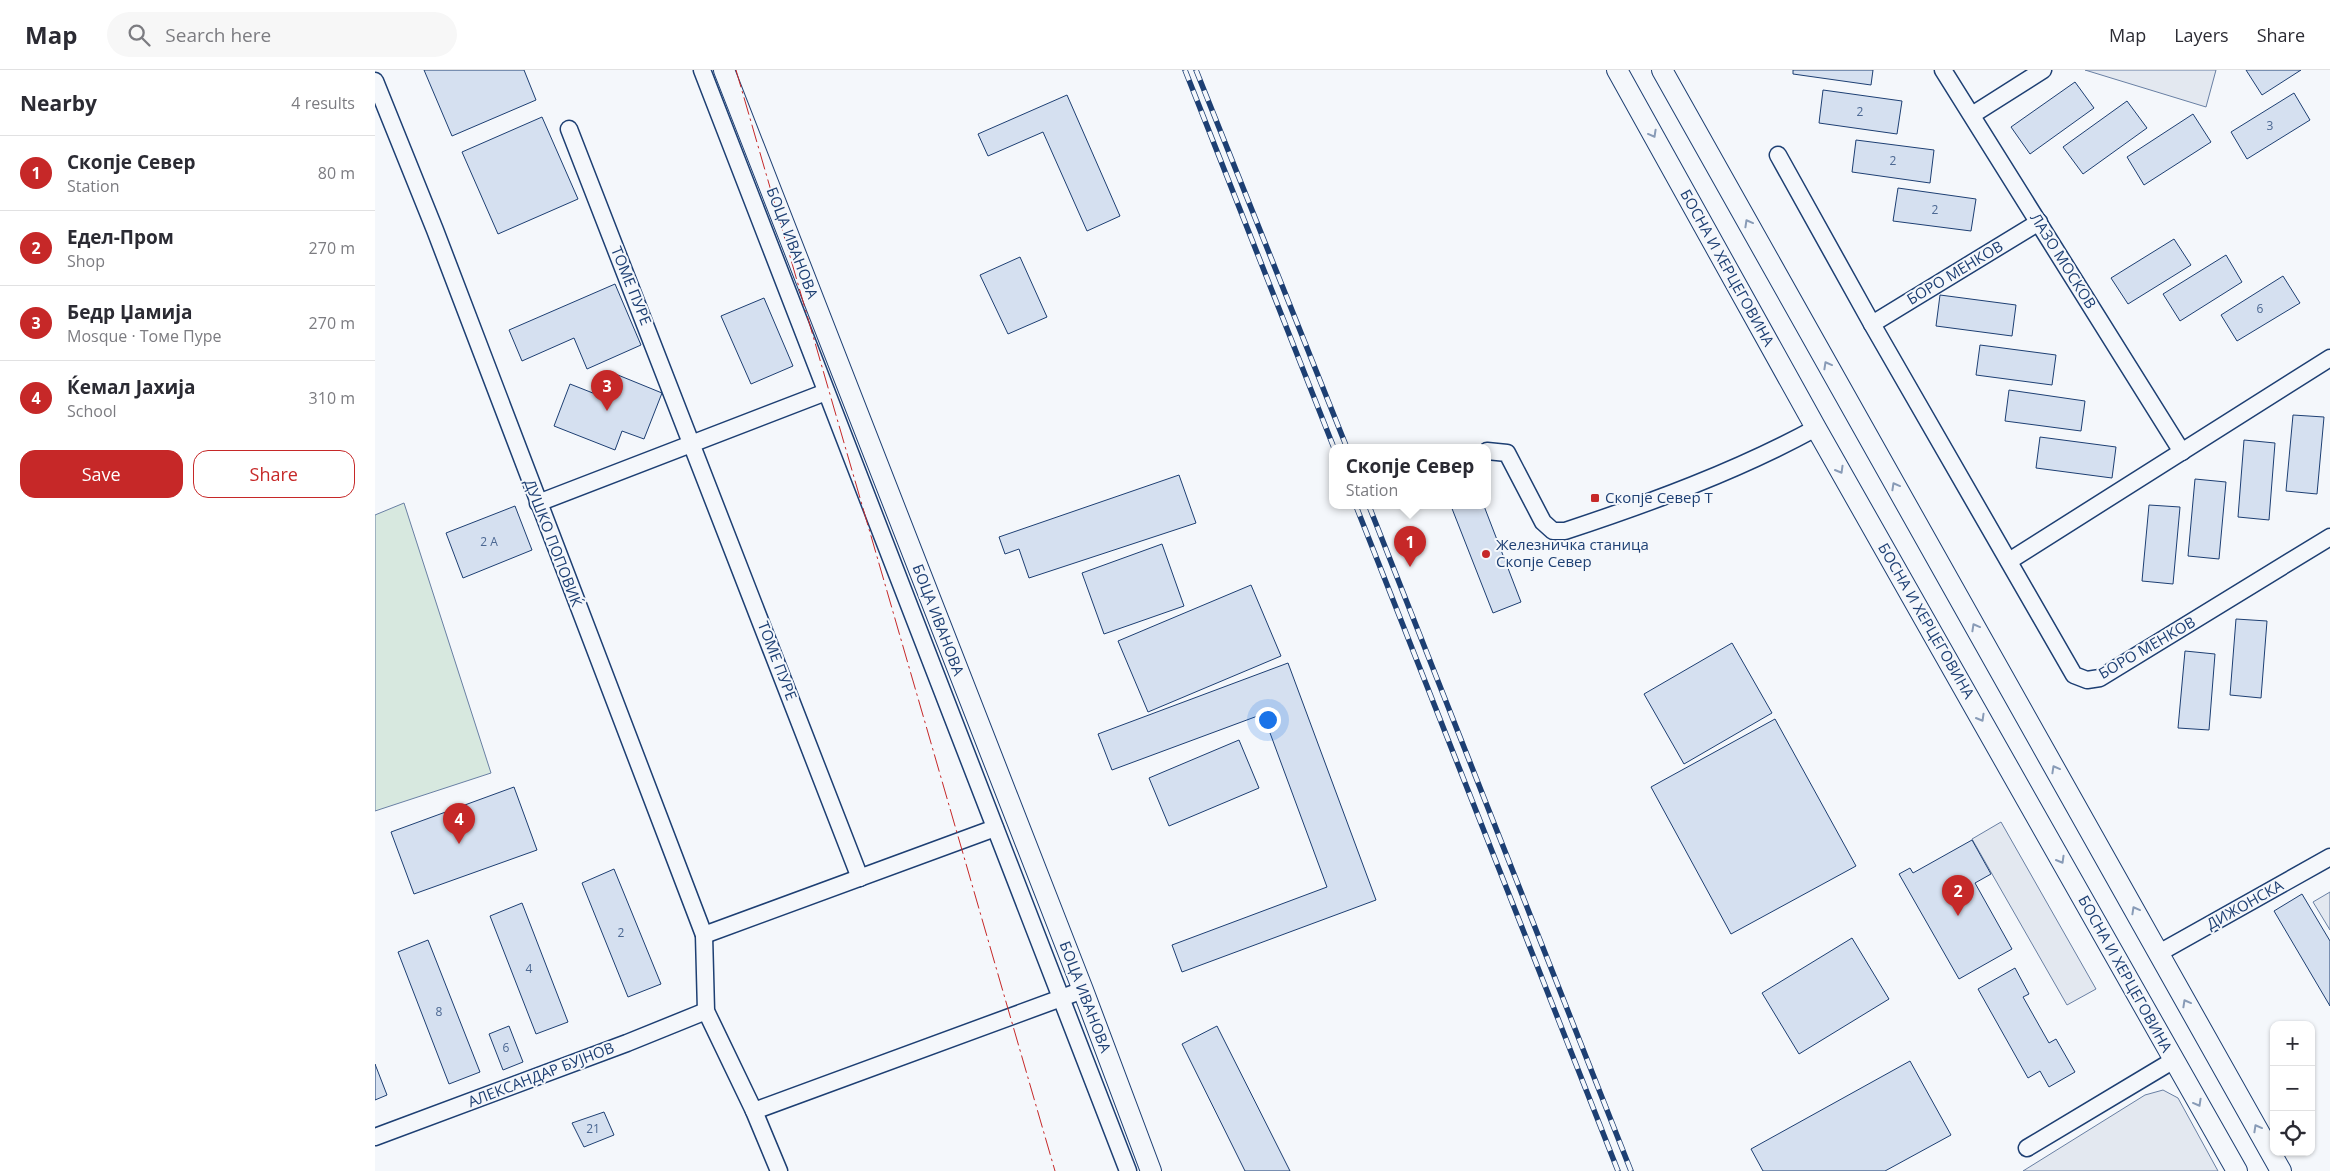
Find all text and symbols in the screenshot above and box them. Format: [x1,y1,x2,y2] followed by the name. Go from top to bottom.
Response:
[107,12,457,57] search box
[25,18,77,51] text: Map
[125,21,153,49] icon: search
[165,22,271,48] text: Search here
[2109,23,2146,47] text: Map
[2174,23,2229,47] text: Layers
[2257,23,2305,47] text: Share
[20,89,97,117] text: Nearby
[291,92,355,114] text: 4 results
[1857,103,1864,120] house number: 2
[2267,117,2274,134] house number: 3
[1646,129,1656,138] one-way arrow
[67,149,196,175] text: Скопје Север
[1890,152,1897,169] house number: 2
[31,162,41,184] text: 1
[318,162,355,184] text: 80 m
[67,175,120,197] text: Station
[762,184,824,302] street label: БОЦА ИВАНОВА
[1676,185,1780,350] street label: БОСНА И ХЕРЦЕГОВИНА
[1932,201,1939,218] house number: 2
[2026,209,2101,312] street label: ЛАЗО МОСКОВ
[1744,219,1754,228] one-way arrow
[67,224,174,250] text: Едел-Пром
[1903,236,2006,309] street label: БОРО МЕНКОВ
[31,237,41,259] text: 2
[309,237,355,259] text: 270 m
[607,243,657,328] street label: ТОМЕ ПУРЕ
[67,250,105,272] text: Shop
[67,299,193,325] text: Бедр Џамија
[2257,300,2264,317] house number: 6
[31,312,41,334] text: 3
[309,312,355,334] text: 270 m
[67,325,222,347] text: Mosque · Томе Пуре
[1824,361,1834,370] one-way arrow
[591,370,623,411] pin: 3
[67,374,195,400] text: Ќемал Јахија
[31,387,41,409] text: 4
[309,387,355,409] text: 310 m
[67,400,117,422] text: School
[1329,444,1491,509] popup
[20,450,183,498] button: Save
[193,450,355,498] button: Share
[1346,453,1474,479] text: Скопје Север
[1834,465,1844,474] one-way arrow
[520,476,588,610] street label: ДУШКО ПОПОВИЌ
[1346,479,1398,501] text: Station
[1892,482,1902,491] one-way arrow
[1605,487,1714,507] place label: Скопје Север Т
[1589,492,1601,504] marker: Скопје Север Т
[1394,526,1426,567] pin: 1
[480,533,498,550] house number: 2 А
[1496,534,1649,571] place label: Железничка станица Скопје Север
[1874,539,1980,702] street label: БОСНА И ХЕРЦЕГОВИНА
[1480,548,1492,560] marker: Железничка станица Скопје Север
[908,561,970,679] street label: БОЦА ИВАНОВА
[2094,611,2199,683] street label: БОРО МЕНКОВ
[754,618,802,703] street label: ТОМЕ ПУРЕ
[1972,624,1982,633] one-way arrow
[1255,707,1281,733] your location
[1974,713,1984,722] one-way arrow
[2052,765,2062,774] one-way arrow
[443,803,475,844] pin: 4
[2055,854,2065,863] one-way arrow
[1942,875,1974,916] pin: 2
[2202,875,2287,933] street label: ДИЖОНСКА
[2074,891,2178,1056] street label: БОСНА И ХЕРЦЕГОВИНА
[2132,907,2142,916] one-way arrow
[618,924,625,941] house number: 2
[1055,938,1117,1056] street label: БОЦА ИВАНОВА
[526,960,533,977] house number: 4
[2182,999,2192,1008] one-way arrow
[436,1003,443,1020] house number: 8
[2270,1021,2315,1156] map controls
[2270,1021,2315,1066] button: +
[465,1037,617,1111] street label: АЛЕКСАНДАР БУЈНОВ
[503,1039,510,1056] house number: 6
[2270,1066,2315,1111] button: −
[2192,1097,2202,1106] one-way arrow
[2270,1111,2315,1156] button: locate
[586,1120,600,1137] house number: 21
[2253,1125,2263,1134] one-way arrow

